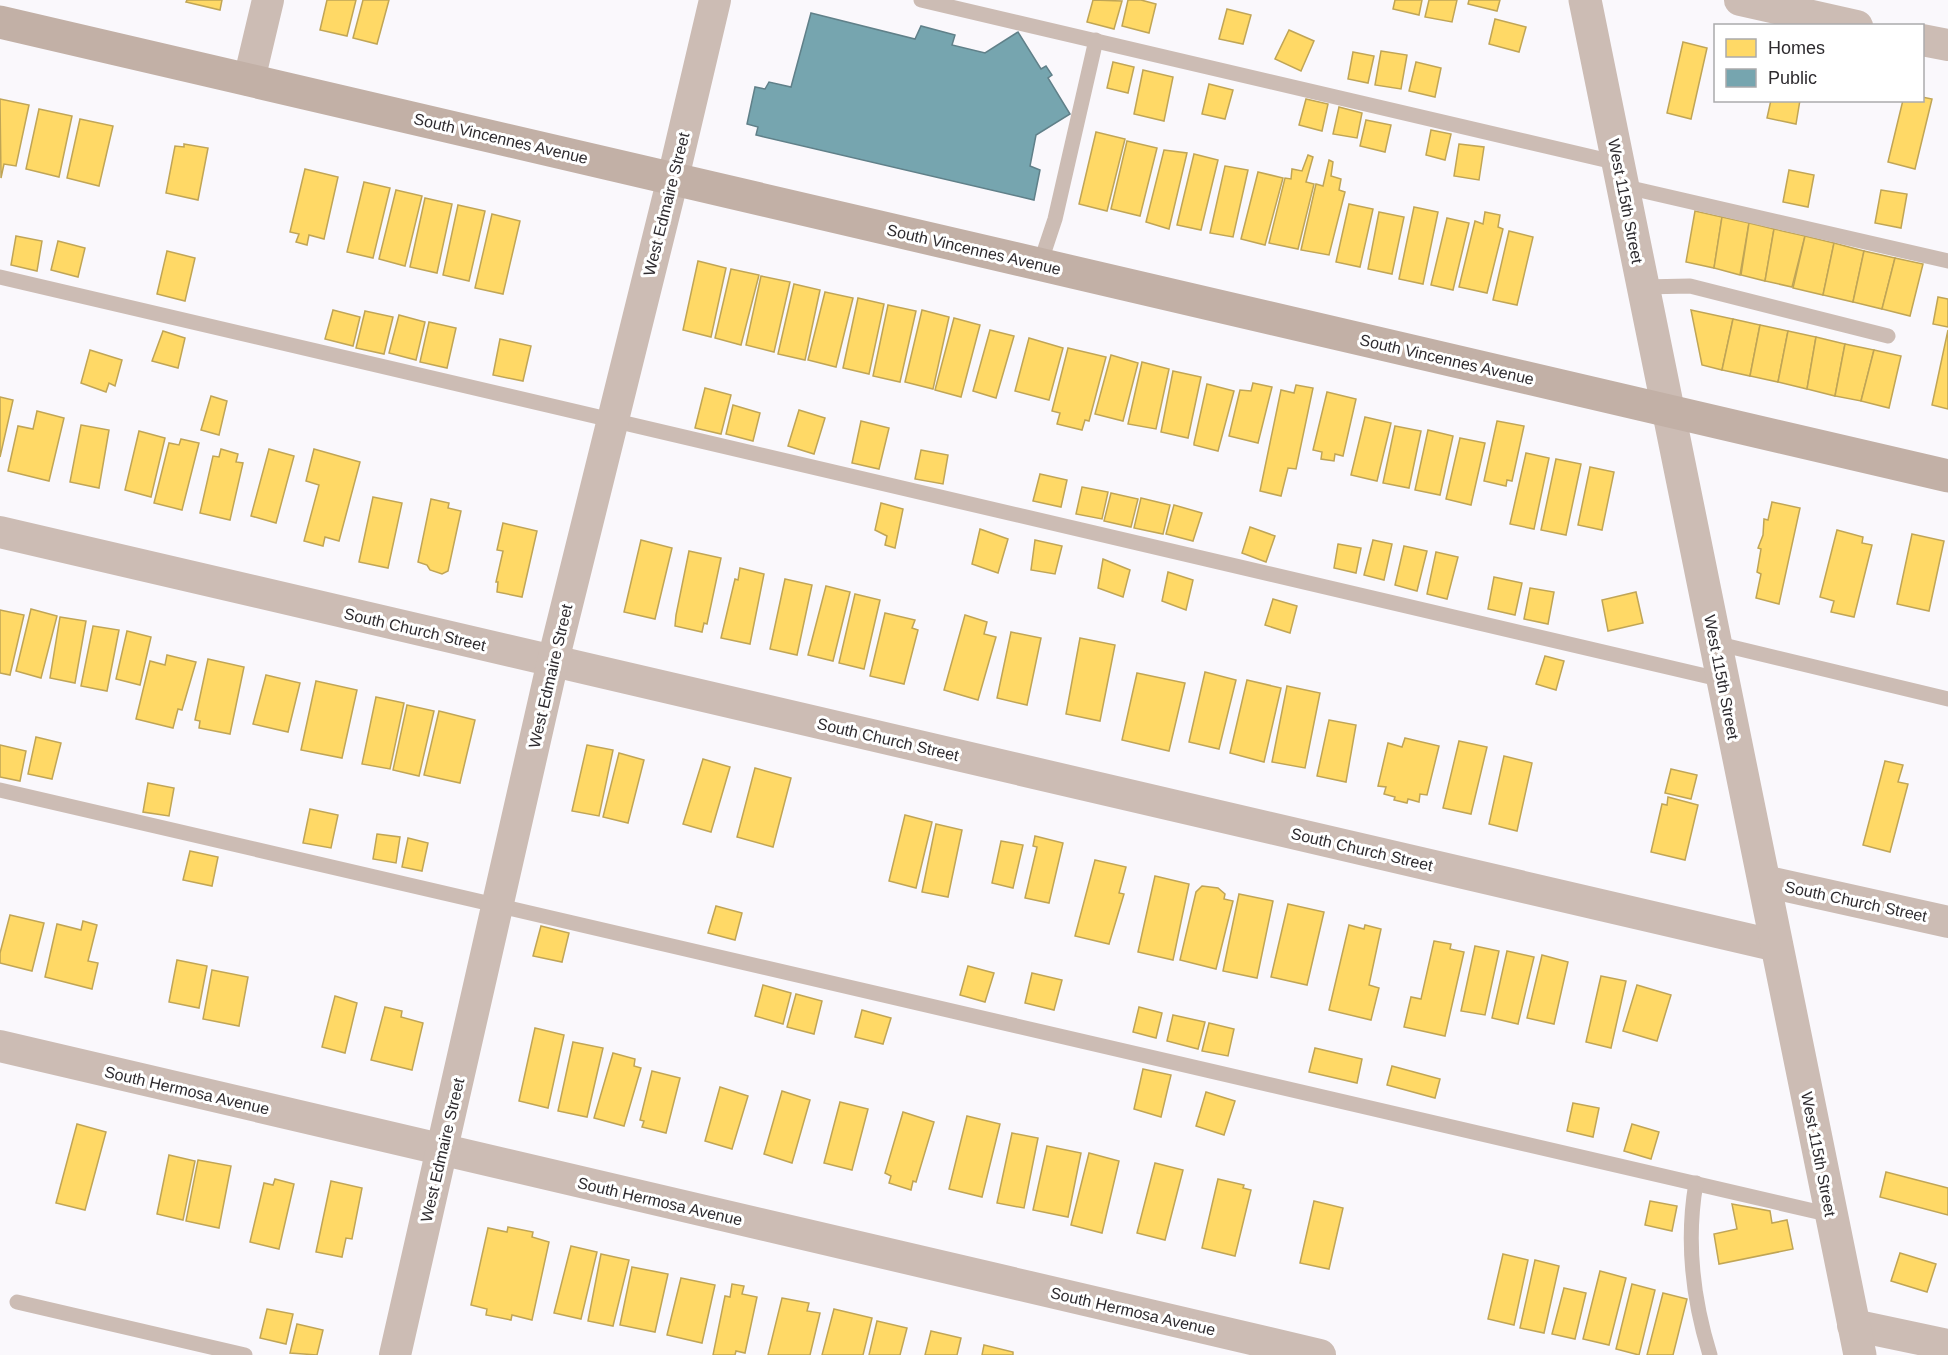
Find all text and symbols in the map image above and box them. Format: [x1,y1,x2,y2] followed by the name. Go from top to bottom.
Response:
[1714,24,1924,102] legend
[1768,38,1825,58] text: Homes
[1768,68,1817,88] text: Public
[412,110,590,167] street label: South Vincennes Avenue
[640,130,693,278] street label: West Edmaire Street
[1605,137,1646,265] street label: West 115th Street
[885,221,1063,278] street label: South Vincennes Avenue
[1358,331,1536,388] street label: South Vincennes Avenue
[526,602,575,750] street label: West Edmaire Street
[342,605,488,654] street label: South Church Street
[1701,613,1742,741] street label: West 115th Street
[815,715,961,764] street label: South Church Street
[1289,825,1435,874] street label: South Church Street
[1783,878,1929,925] street label: South Church Street
[103,1063,271,1118] street label: South Hermosa Avenue
[418,1076,467,1224] street label: West Edmaire Street
[1798,1090,1839,1218] street label: West 115th Street
[576,1174,744,1229] street label: South Hermosa Avenue
[1049,1284,1217,1339] street label: South Hermosa Avenue

